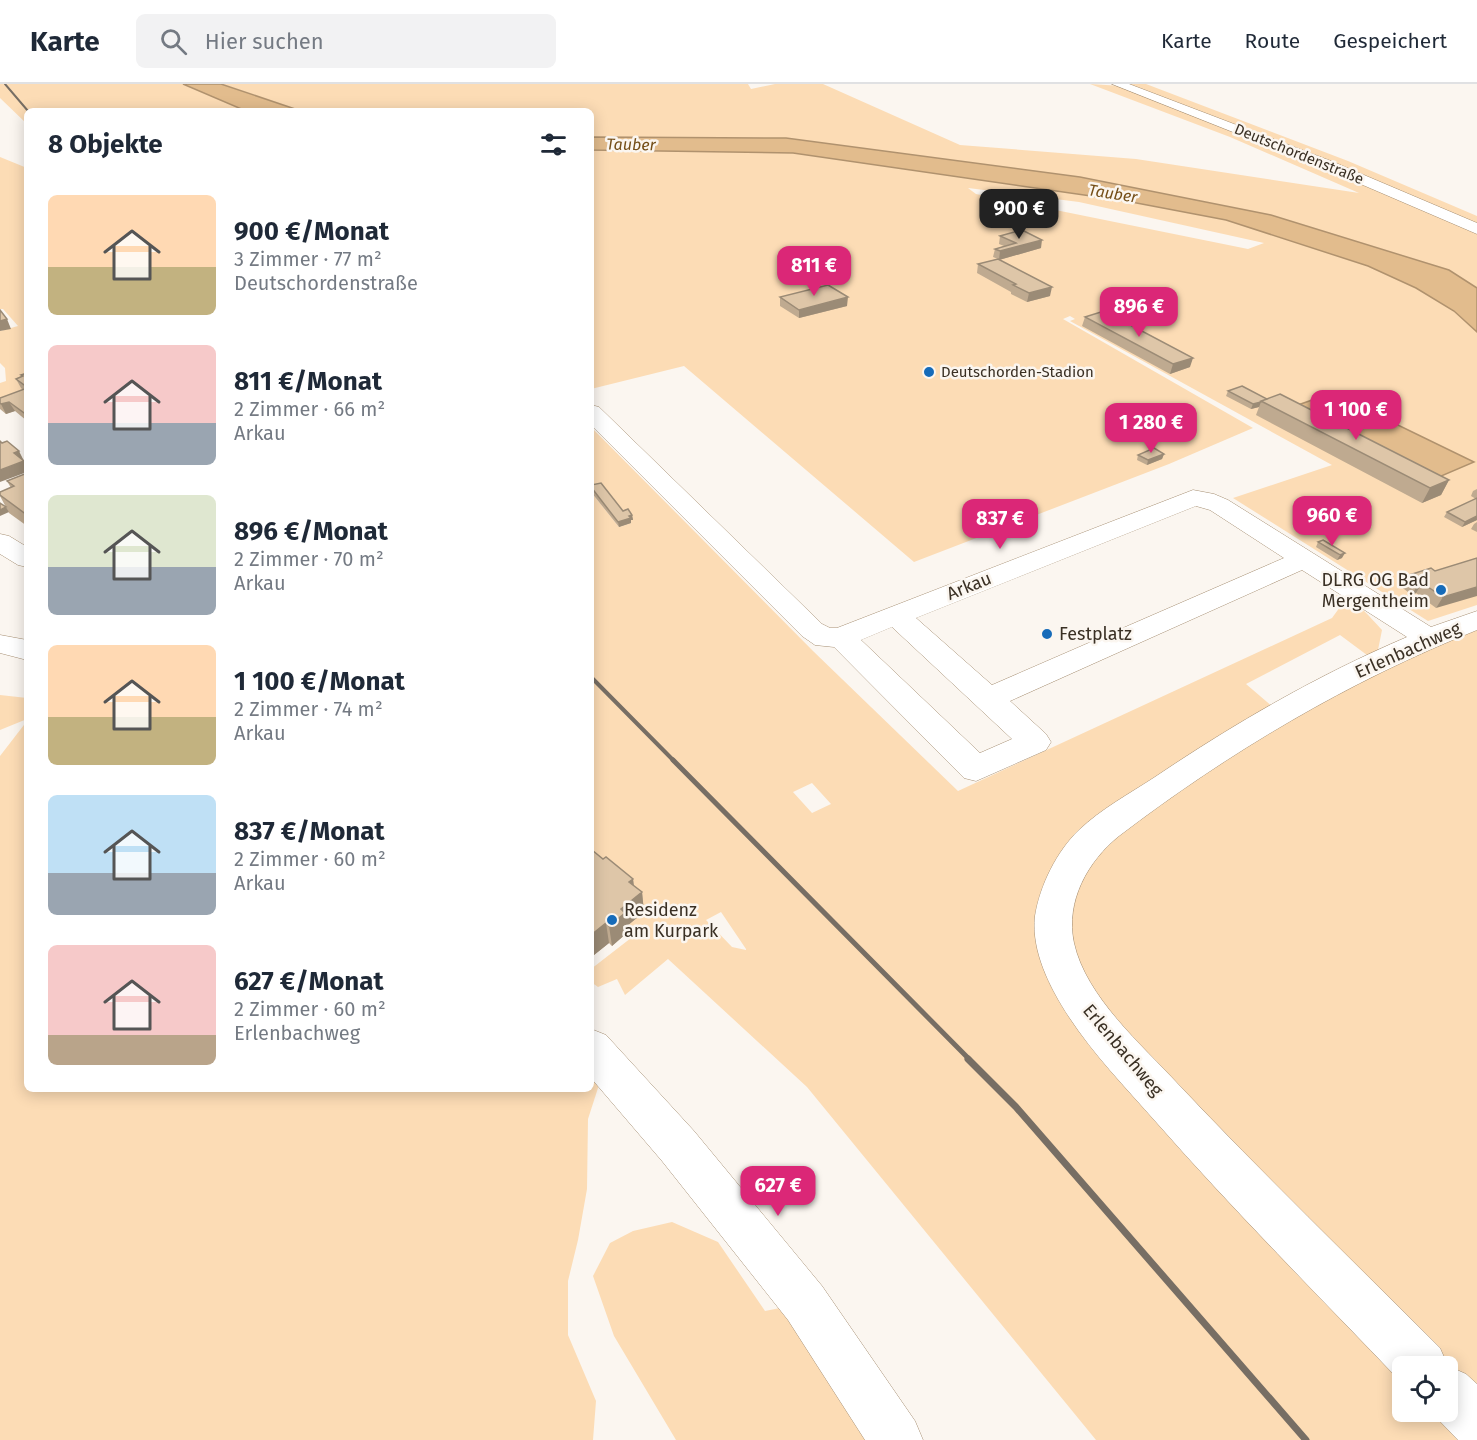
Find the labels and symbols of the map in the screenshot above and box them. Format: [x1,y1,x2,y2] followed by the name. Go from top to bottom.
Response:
[1232,120,1366,188] street label: Deutschordenstraße
[606,135,657,154] water label: Tauber
[1087,180,1140,207] water label: Tauber
[977,189,1061,240] pin: 900 €
[772,246,856,297] pin: 811 €
[1097,287,1181,338] pin: 896 €
[941,363,1094,381] place label: Deutschorden-Stadion
[922,365,936,379] marker: Deutschorden-Stadion
[1301,390,1411,441] pin: 1 100 €
[1096,403,1206,454] pin: 1 280 €
[1290,496,1374,547] pin: 960 €
[958,499,1042,550] pin: 837 €
[943,567,995,605] street label: Arkau
[1322,569,1429,612] place label: DLRG OG Bad Mergentheim
[1434,583,1448,597] marker: DLRG OG Bad Mergentheim
[1352,617,1465,683] street label: Erlenbachweg
[1059,623,1132,645] place label: Festplatz
[1040,627,1054,641] marker: Festplatz
[624,899,719,942] place label: Residenz am Kurpark
[605,913,619,927] marker: Residenz am Kurpark
[1078,999,1168,1101] street label: Erlenbachweg
[736,1166,820,1217] pin: 627 €

